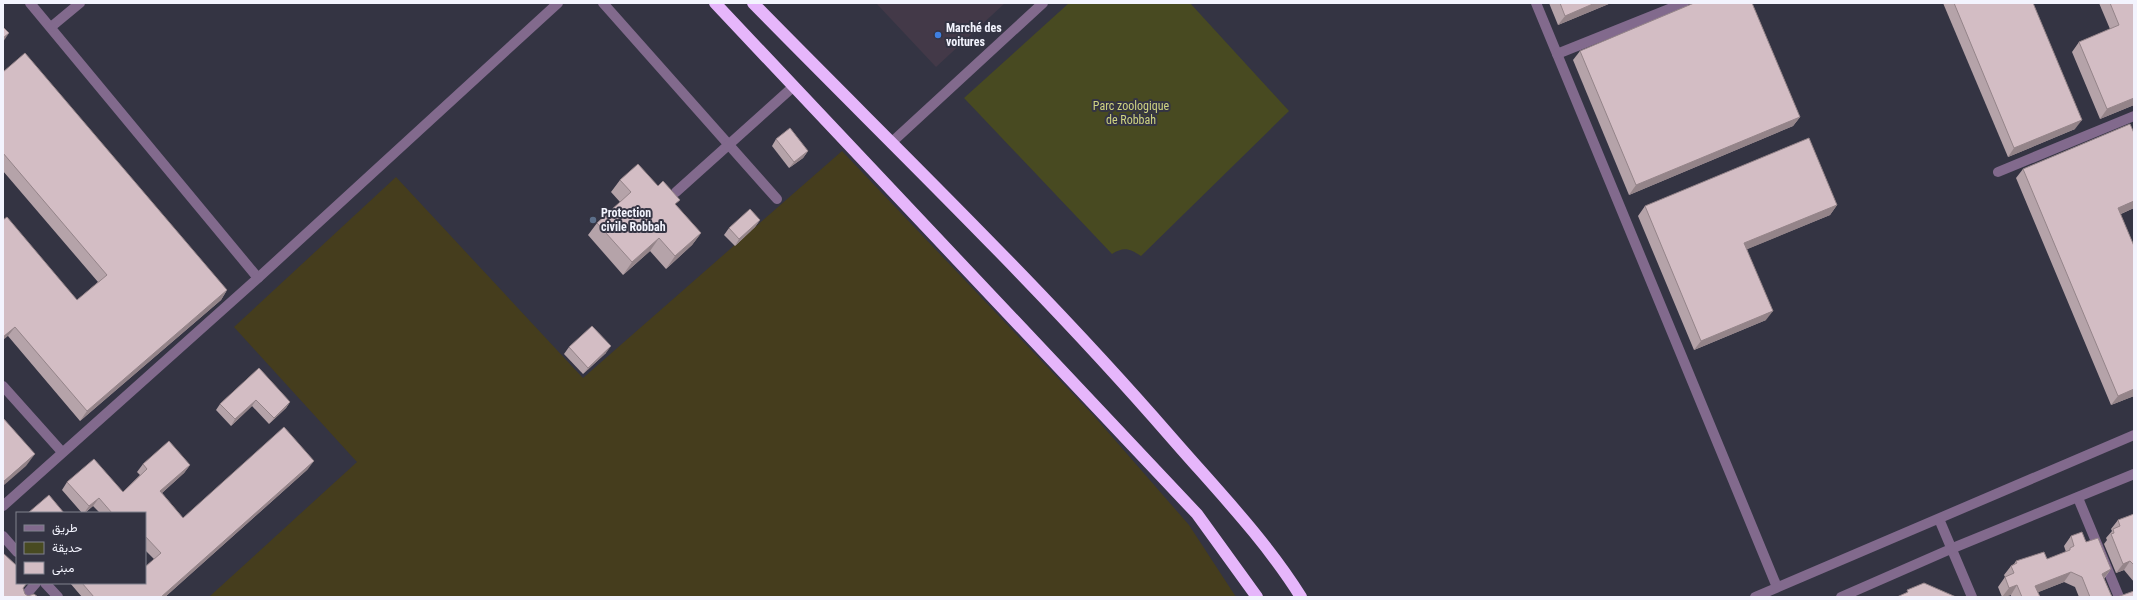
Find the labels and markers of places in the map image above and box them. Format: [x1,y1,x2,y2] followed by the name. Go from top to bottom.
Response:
[946,21,1002,49] place label: Marché des voitures
[933,30,943,40] marker: Marché des voitures
[601,206,666,234] place label: Protection civile Robbah
[588,215,598,225] marker: Protection civile Robbah

